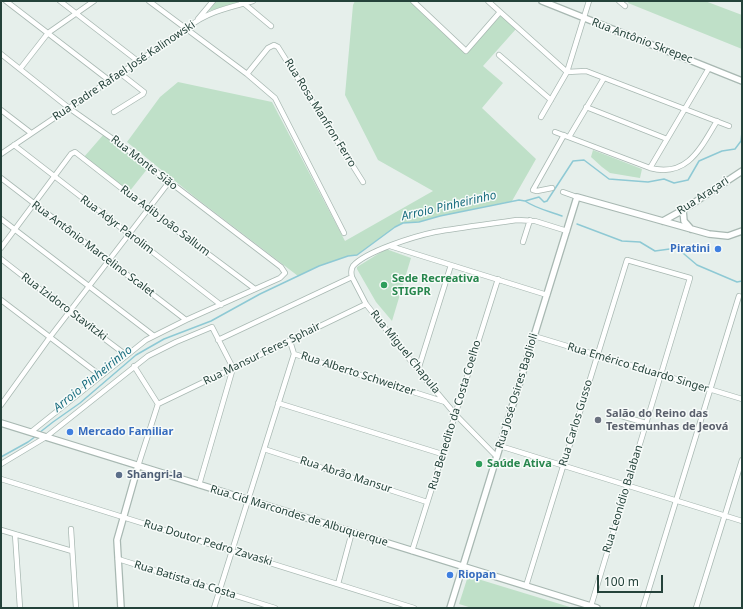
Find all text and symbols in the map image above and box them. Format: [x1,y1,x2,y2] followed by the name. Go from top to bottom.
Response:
[590,16,694,66] street label: Rua Antônio Skrepec
[50,18,198,124] street label: Rua Padre Rafael José Kalinowski
[281,56,359,170] street label: Rua Rosa Manfron Ferro
[108,133,180,193] street label: Rua Monte Sião
[675,174,731,218] street label: Rua Araçari
[117,183,213,259] street label: Rua Adib João Sallum
[400,188,498,224] water label: Arroio Pinheirinho
[77,193,157,257] street label: Rua Adyr Parolim
[29,198,157,300] street label: Rua Antônio Marcelino Scalet
[670,242,710,256] place label: Piratini
[713,244,723,254] marker: Piratini
[18,270,110,344] street label: Rua Izidoro Stavitzki
[392,272,479,298] place label: Sede Recreativa STIGPR
[379,280,389,290] marker: Sede Recreativa STIGPR
[367,308,443,396] street label: Rua Miguel Chapula
[201,320,323,388] street label: Rua Mansur Feres Sphair
[493,332,541,450] street label: Rua José Osires Baglioli
[426,339,484,491] street label: Rua Benedito da Costa Coelho
[566,340,710,396] street label: Rua Emérico Eduardo Singer
[51,343,135,415] water label: Arroio Pinheirinho
[299,349,417,399] street label: Rua Alberto Schweitzer
[557,378,595,468] street label: Rua Carlos Gusso
[606,407,728,433] place label: Salão do Reino das Testemunhas de Jeová
[593,415,603,425] marker: Salão do Reino das Testemunhas de Jeová
[78,425,173,439] place label: Mercado Familiar
[65,427,75,437] marker: Mercado Familiar
[600,443,646,555] street label: Rua Leonídio Balaban
[298,454,394,496] street label: Rua Abrão Mansur
[487,457,552,471] place label: Saúde Ativa
[474,459,484,469] marker: Saúde Ativa
[127,468,182,482] place label: Shangri-la
[114,470,124,480] marker: Shangri-la
[208,483,390,549] street label: Rua Cid Marcondes de Albuquerque
[142,517,274,569] street label: Rua Doutor Pedro Zavaski
[132,558,238,602] street label: Rua Batista da Costa
[599,567,665,593] scale bar
[458,568,496,582] place label: Riopan
[445,570,455,580] marker: Riopan
[604,573,639,590] text: 100 m

